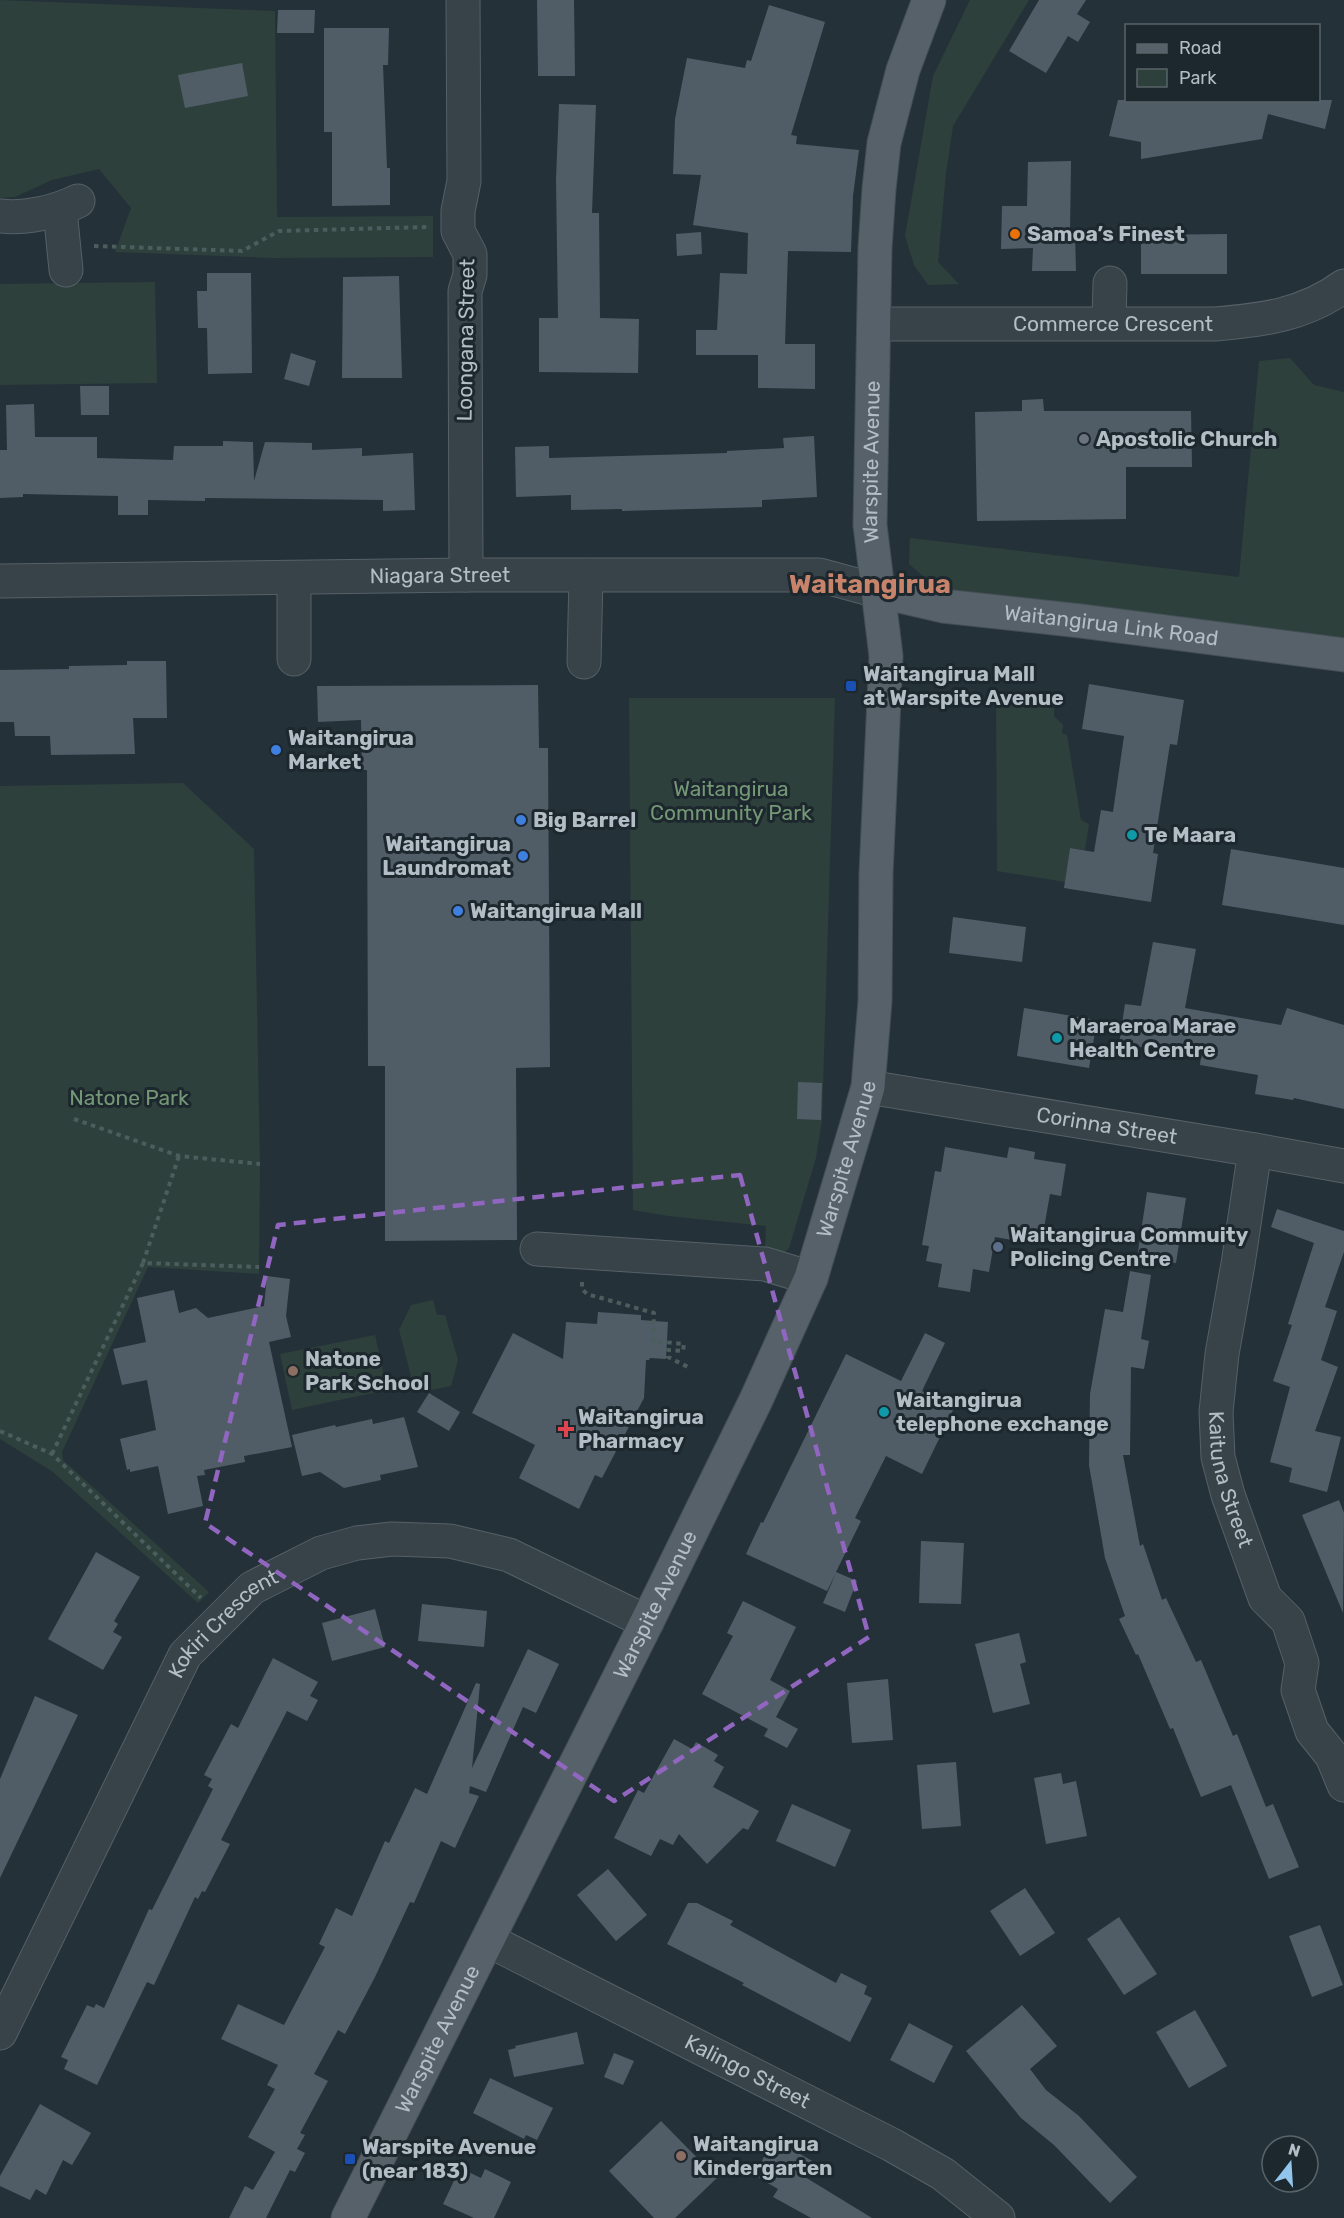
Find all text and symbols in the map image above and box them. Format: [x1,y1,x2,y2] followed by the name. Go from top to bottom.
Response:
[1125,24,1320,102] legend
[1179,37,1222,59] text: Road
[1179,67,1217,89] text: Park
[1027,221,1185,246] place label: Samoa’s Finest
[1008,227,1022,241] marker: Samoa’s Finest
[452,258,479,422] street label: Loongana Street
[1013,311,1213,336] street label: Commerce Crescent
[857,380,885,544] street label: Warspite Avenue
[1096,426,1278,451] place label: Apostolic Church
[1077,432,1091,446] marker: Apostolic Church
[369,562,510,588] street label: Niagara Street
[789,568,951,600] district label: Waitangirua
[1003,600,1220,651] street label: Waitangirua Link Road
[863,661,1064,710] place label: Waitangirua Mall at Warspite Avenue
[844,679,858,693] marker: Waitangirua Mall at Warspite Avenue
[288,725,414,774] place label: Waitangirua Market
[269,743,283,757] marker: Waitangirua Market
[650,776,812,825] park label: Waitangirua Community Park
[533,807,636,832] place label: Big Barrel
[514,813,528,827] marker: Big Barrel
[1144,822,1236,847] place label: Te Maara
[1125,828,1139,842] marker: Te Maara
[382,831,511,880] place label: Waitangirua Laundromat
[516,849,530,863] marker: Waitangirua Laundromat
[470,898,642,923] place label: Waitangirua Mall
[451,904,465,918] marker: Waitangirua Mall
[1069,1013,1236,1062] place label: Maraeroa Marae Health Centre
[1050,1031,1064,1045] marker: Maraeroa Marae Health Centre
[811,1080,880,1240] street label: Warspite Avenue
[69,1085,189,1110] park label: Natone Park
[1035,1102,1179,1149] street label: Corinna Street
[1010,1222,1249,1271] place label: Waitangirua Commuity Policing Centre
[991,1240,1005,1254] marker: Waitangirua Commuity Policing Centre
[305,1346,429,1395] place label: Natone Park School
[286,1364,300,1378] marker: Natone Park School
[896,1387,1109,1436] place label: Waitangirua telephone exchange
[578,1404,704,1453] place label: Waitangirua Pharmacy
[877,1405,891,1419] marker: Waitangirua telephone exchange
[1204,1410,1259,1551] street label: Kaituna Street
[559,1422,573,1436] marker: Waitangirua Pharmacy
[608,1526,702,1683] street label: Warspite Avenue
[163,1564,282,1682] street label: Kokiri Crescent
[390,1961,485,2117] street label: Warspite Avenue
[681,2029,815,2113] street label: Kalingo Street
[693,2131,833,2180] place label: Waitangirua Kindergarten
[362,2134,536,2183] place label: Warspite Avenue (near 183)
[1260,2134,1320,2194] north arrow
[1286,2139,1303,2161] text: N
[674,2149,688,2163] marker: Waitangirua Kindergarten
[343,2152,357,2166] marker: Warspite Avenue (near 183)

